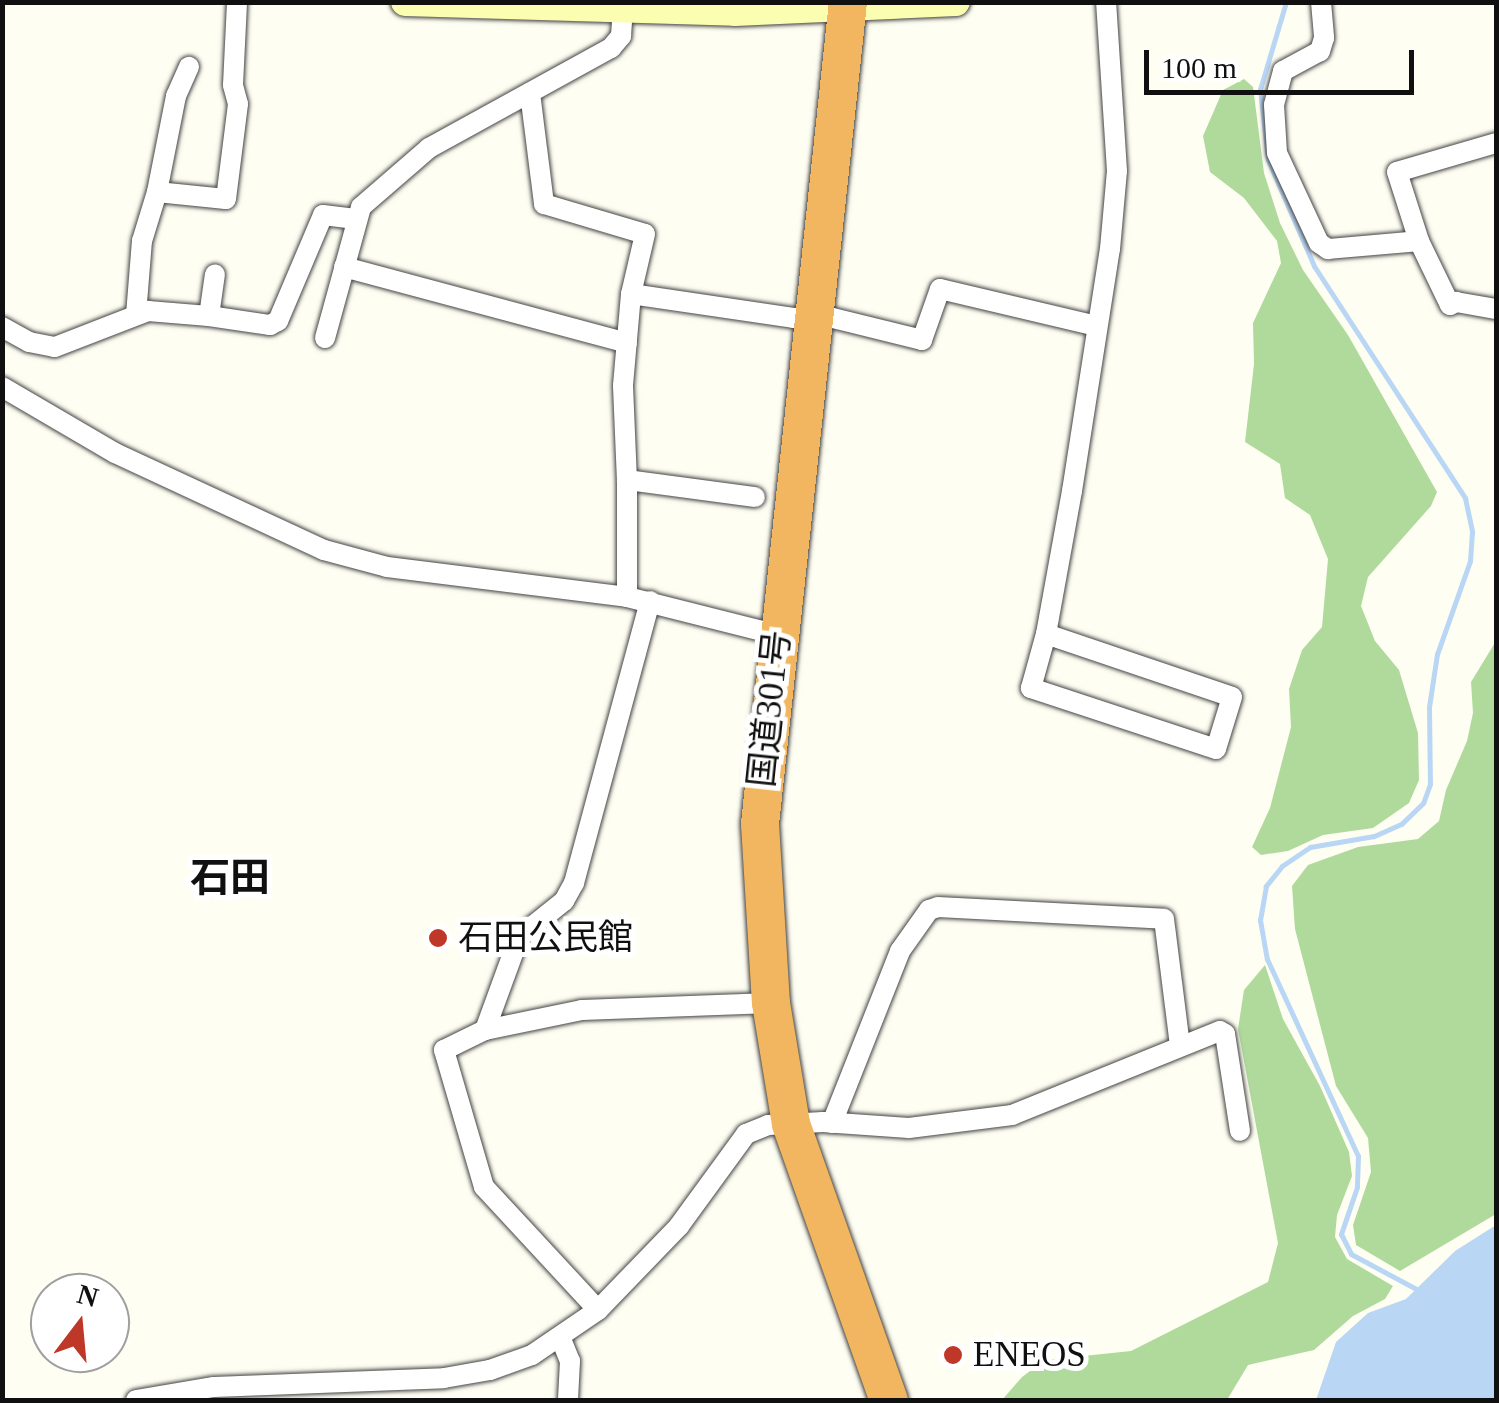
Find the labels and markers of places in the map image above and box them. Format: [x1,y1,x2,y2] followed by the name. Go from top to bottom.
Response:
[458,917,633,959] place label: 石田公民館
[427,927,449,949] marker: 石田公民館
[973,1334,1086,1376] place label: ENEOS
[942,1344,964,1366] marker: ENEOS

